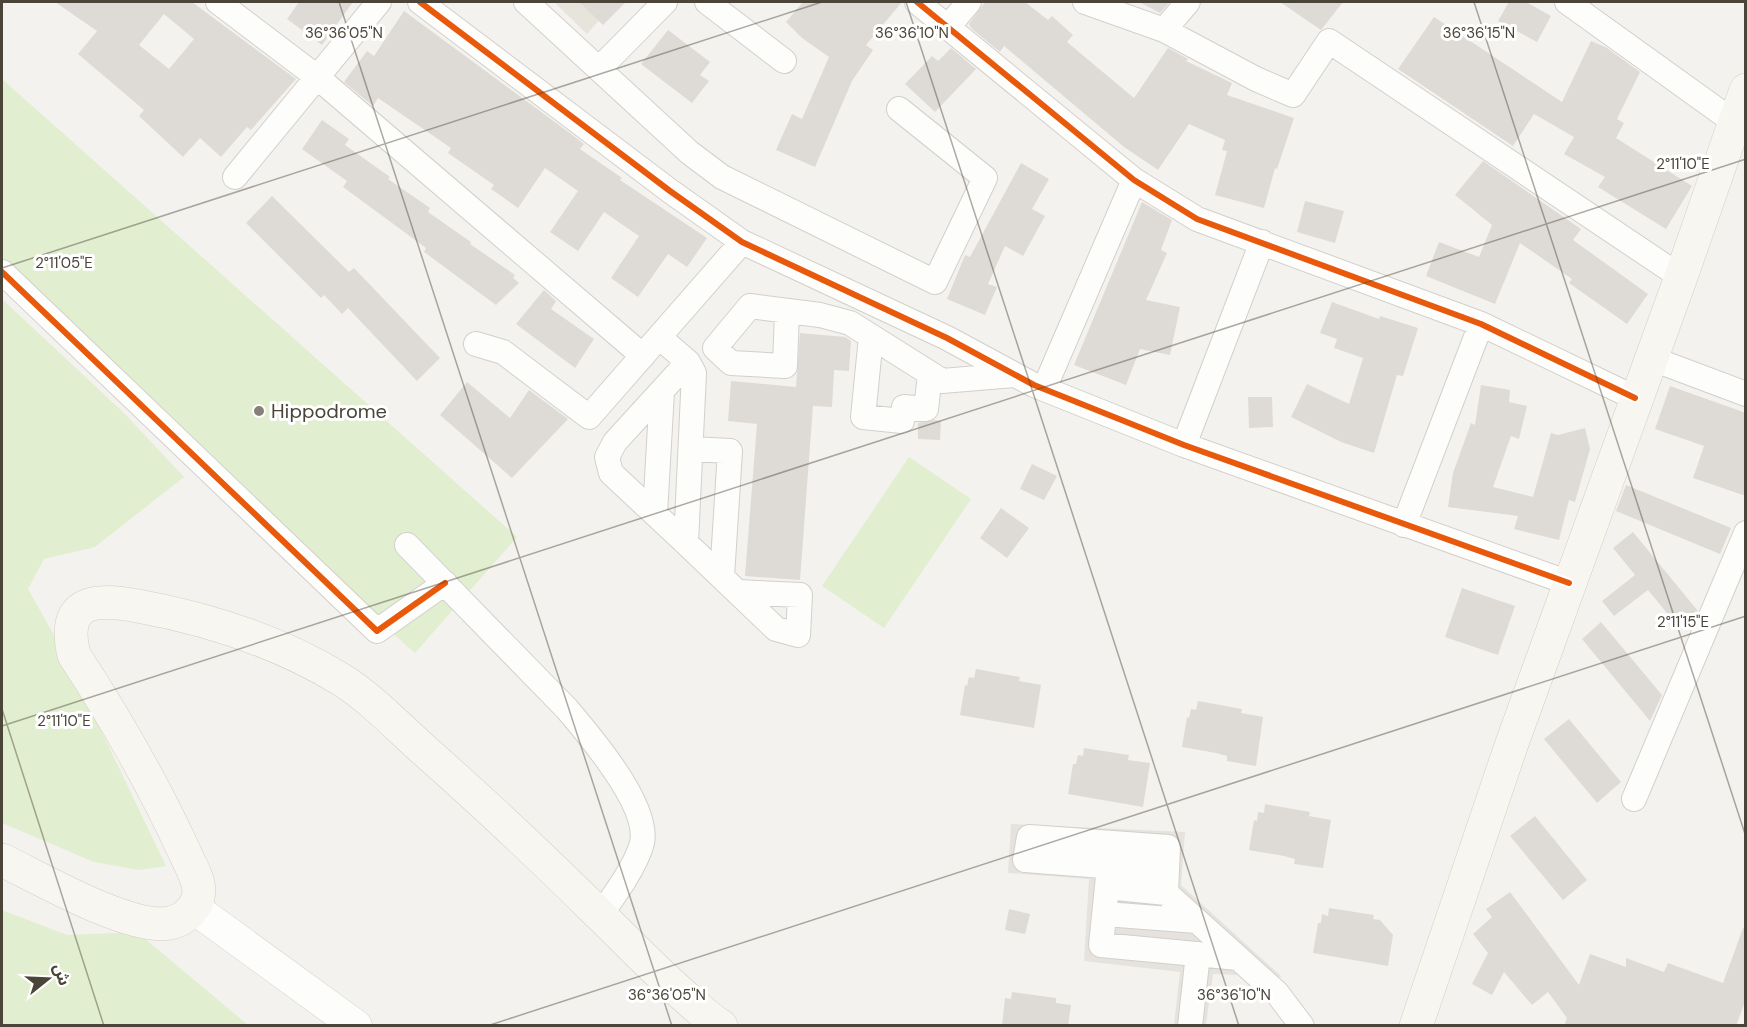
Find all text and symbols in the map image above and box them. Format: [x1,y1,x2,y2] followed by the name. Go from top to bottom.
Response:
[305,23,383,43] text: 36°36'05"N
[875,23,949,43] text: 36°36'10"N
[1443,23,1515,43] text: 36°36'15"N
[1656,154,1710,174] text: 2°11'10"E
[35,253,93,273] text: 2°11'05"E
[271,398,387,424] place label: Hippodrome
[252,404,266,418] marker: Hippodrome
[1657,612,1709,632] text: 2°11'15"E
[37,711,91,731] text: 2°11'10"E
[18,949,78,1009] north arrow
[48,961,75,988] text: ش
[628,985,706,1005] text: 36°36'05"N
[1197,985,1271,1005] text: 36°36'10"N

